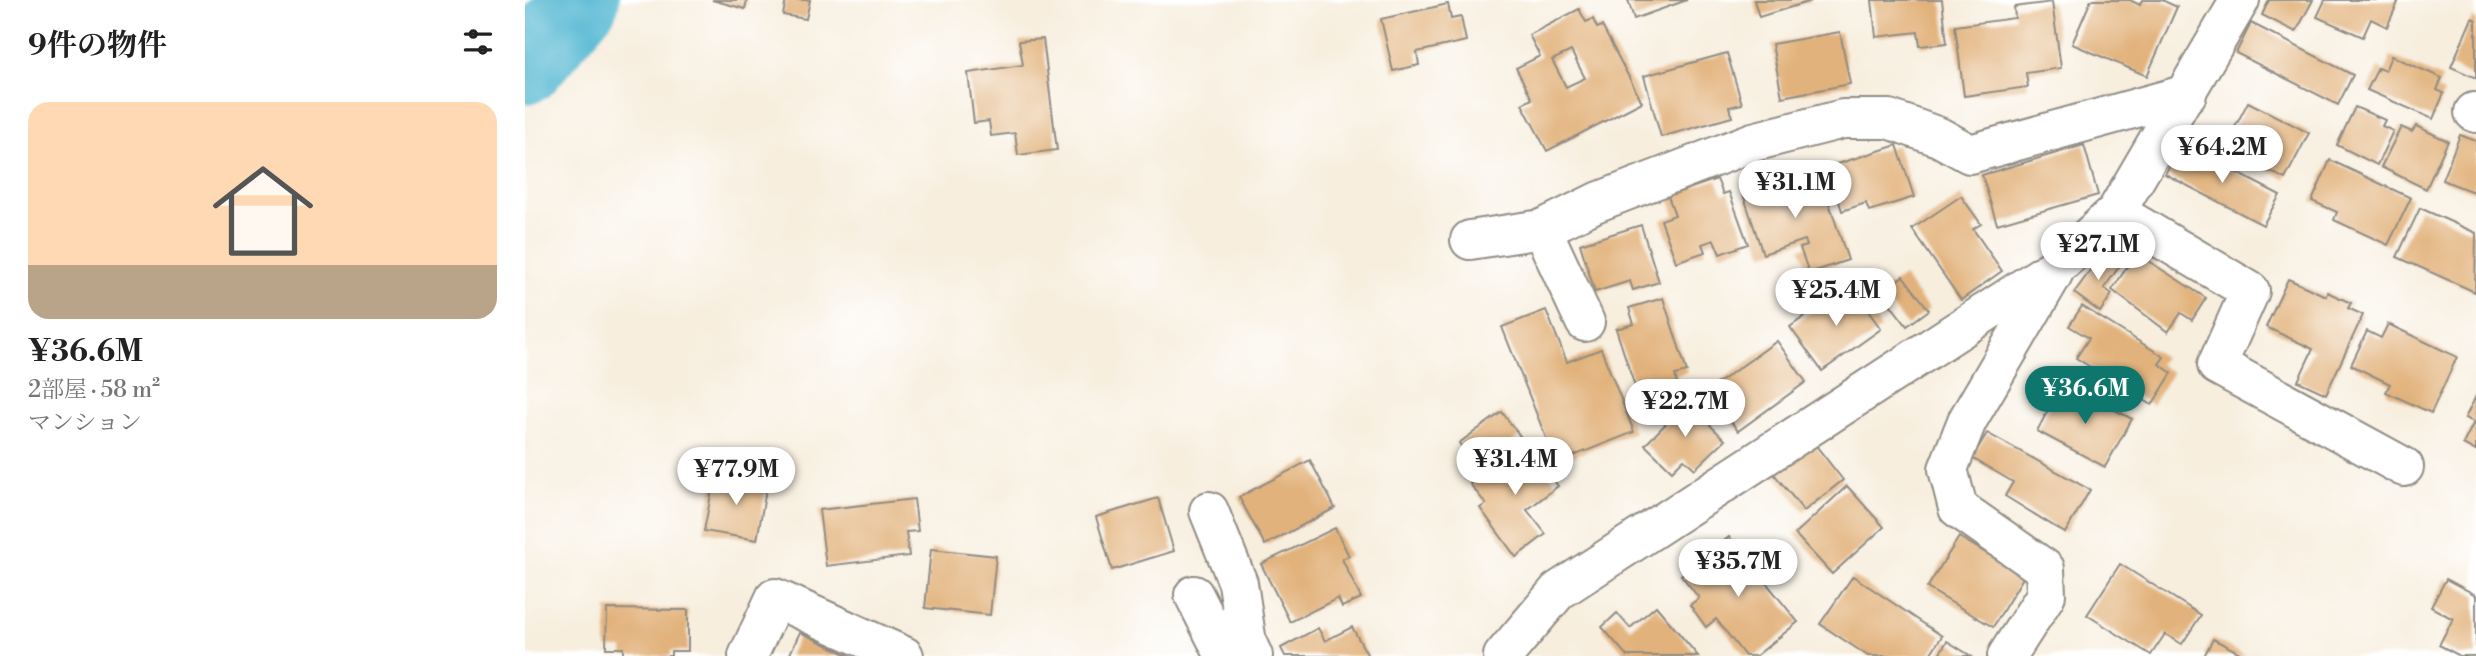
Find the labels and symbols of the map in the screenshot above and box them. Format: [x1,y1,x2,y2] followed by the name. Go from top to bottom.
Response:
[2165,125,2279,185] pin: ¥64.2M
[1738,160,1852,220] pin: ¥31.1M
[2041,222,2155,282] pin: ¥27.1M
[1779,268,1893,328] pin: ¥25.4M
[2028,366,2142,426] pin: ¥36.6M
[1628,380,1742,439] pin: ¥22.7M
[1458,438,1572,497] pin: ¥31.4M
[679,448,793,507] pin: ¥77.9M
[1681,540,1795,599] pin: ¥35.7M

